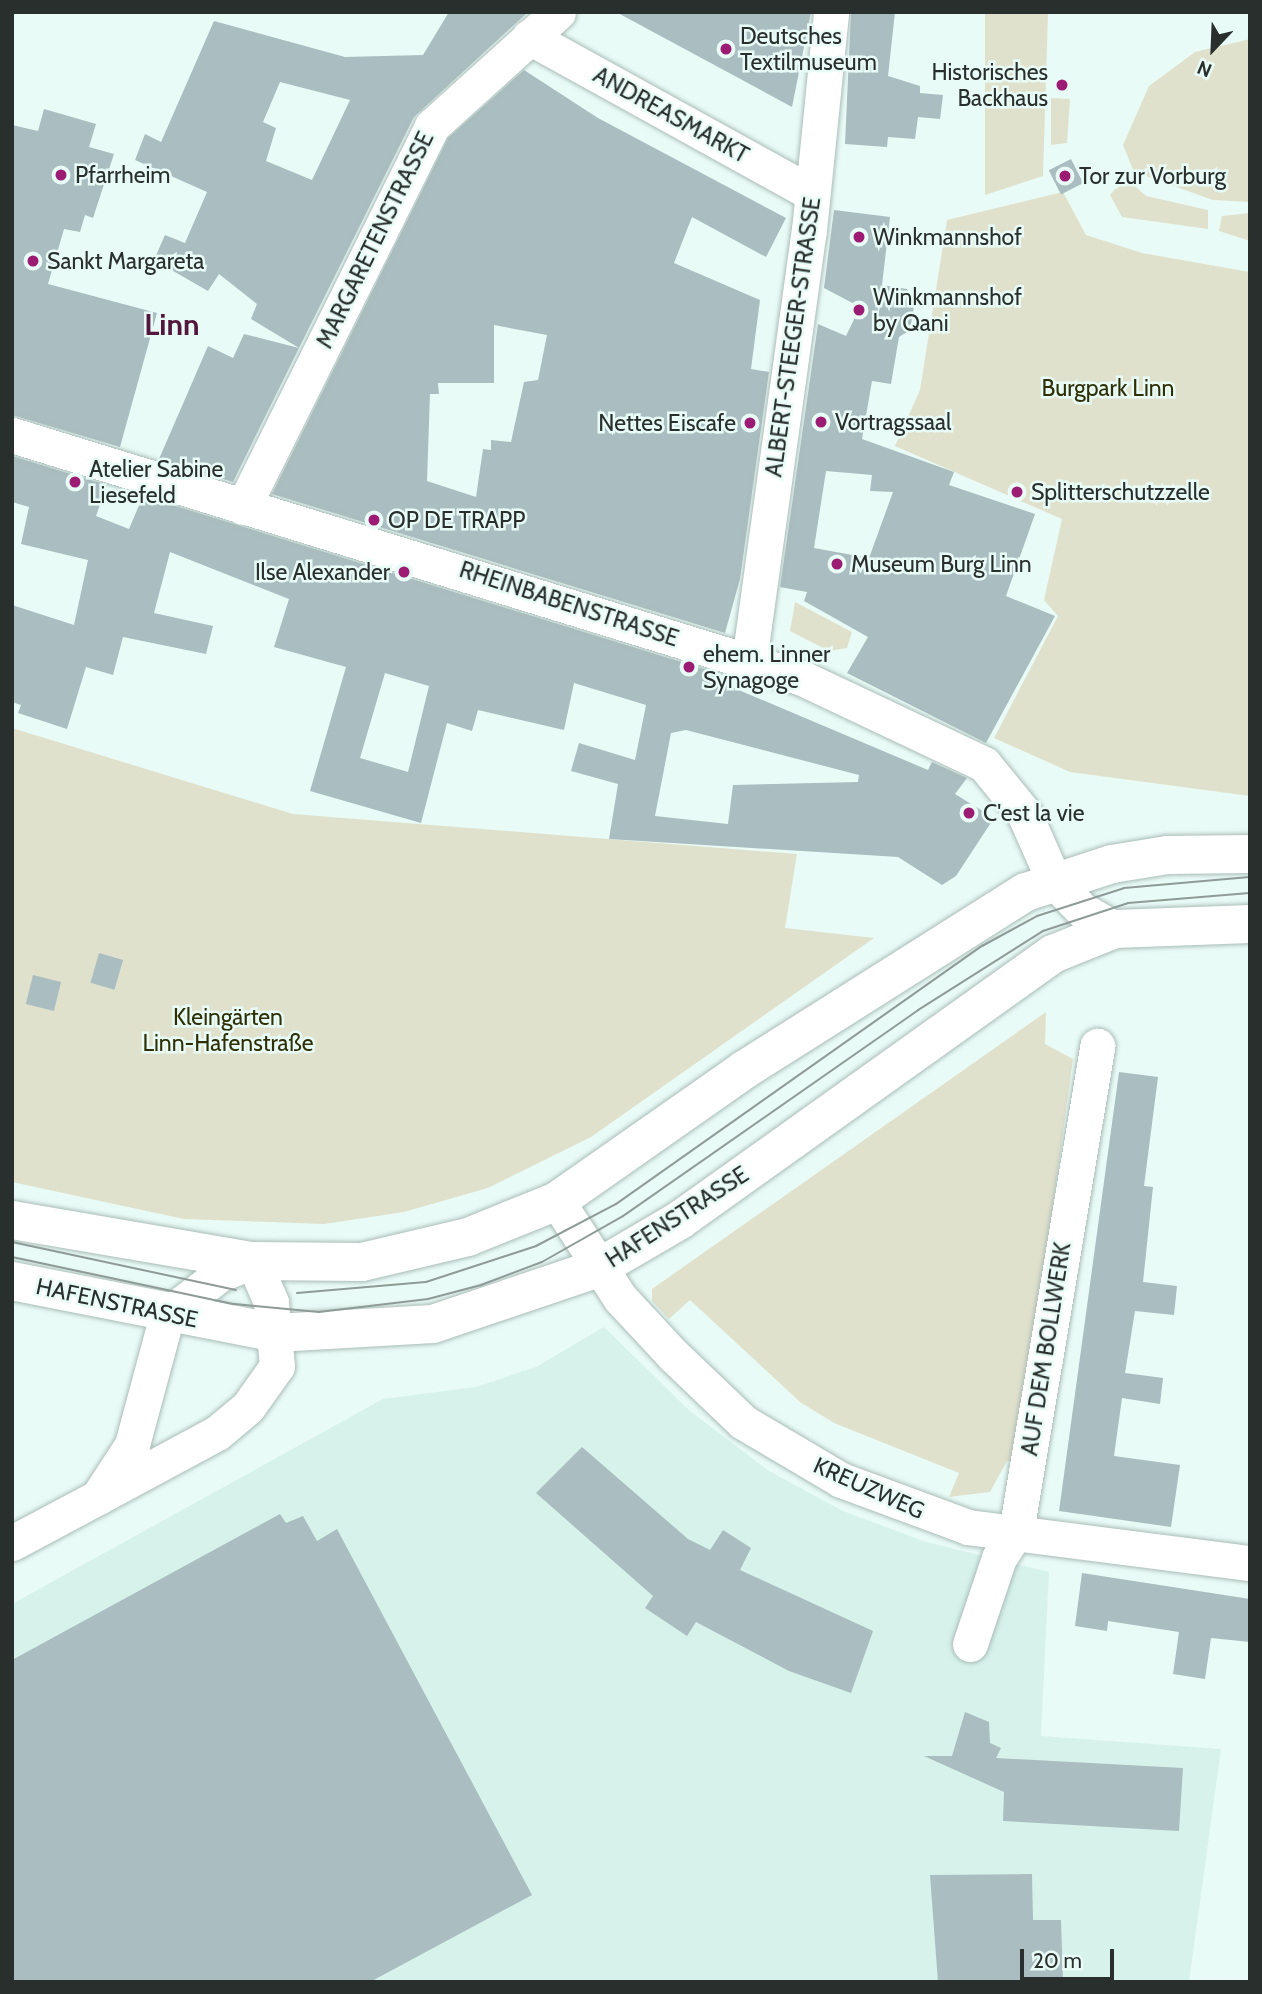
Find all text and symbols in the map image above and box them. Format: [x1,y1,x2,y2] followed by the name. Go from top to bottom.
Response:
[1178,14,1248,84] north arrow
[740,22,877,76] place label: Deutsches Textilmuseum
[718,41,734,57] marker: Deutsches Textilmuseum
[1194,56,1215,82] text: N
[931,58,1048,112] place label: Historisches Backhaus
[589,61,753,169] street label: ANDREASMARKT
[1054,77,1070,93] marker: Historisches Backhaus
[311,127,439,353] street label: MARGARETENSTRASSE
[75,161,171,189] place label: Pfarrheim
[1079,162,1226,190] place label: Tor zur Vorburg
[53,167,69,183] marker: Pfarrheim
[1057,168,1073,184] marker: Tor zur Vorburg
[760,195,826,479] street label: ALBERT-STEEGER-STRASSE
[873,223,1022,251] place label: Winkmannshof
[851,229,867,245] marker: Winkmannshof
[47,247,204,275] place label: Sankt Margareta
[25,253,41,269] marker: Sankt Margareta
[873,283,1022,337] place label: Winkmannshof by Qani
[851,302,867,318] marker: Winkmannshof by Qani
[144,307,200,343] district label: Linn
[1042,374,1174,402] park label: Burgpark Linn
[835,408,951,436] place label: Vortragssaal
[598,409,736,437] place label: Nettes Eiscafe
[813,414,829,430] marker: Vortragssaal
[742,415,758,431] marker: Nettes Eiscafe
[89,455,223,509] place label: Atelier Sabine Liesefeld
[67,474,83,490] marker: Atelier Sabine Liesefeld
[1031,478,1210,506] place label: Splitterschutzzelle
[1009,484,1025,500] marker: Splitterschutzzelle
[388,506,525,534] place label: OP DE TRAPP
[366,512,382,528] marker: OP DE TRAPP
[851,550,1032,578] place label: Museum Burg Linn
[456,556,682,652] street label: RHEINBABENSTRASSE
[829,556,845,572] marker: Museum Burg Linn
[255,558,390,586] place label: Ilse Alexander
[396,564,412,580] marker: Ilse Alexander
[703,640,830,694] place label: ehem. Linner Synagoge
[681,659,697,675] marker: ehem. Linner Synagoge
[983,799,1084,827] place label: C'est la vie
[961,805,977,821] marker: C'est la vie
[142,1003,314,1057] park label: Kleingärten Linn-Hafenstraße
[600,1161,754,1273] street label: HAFENSTRASSE
[1016,1240,1076,1458] street label: AUF DEM BOLLWERK
[34,1272,200,1334] street label: HAFENSTRASSE
[809,1451,929,1525] street label: KREUZWEG
[1024,1934,1118,1978] scale bar
[1033,1948,1082,1973] text: 20 m

